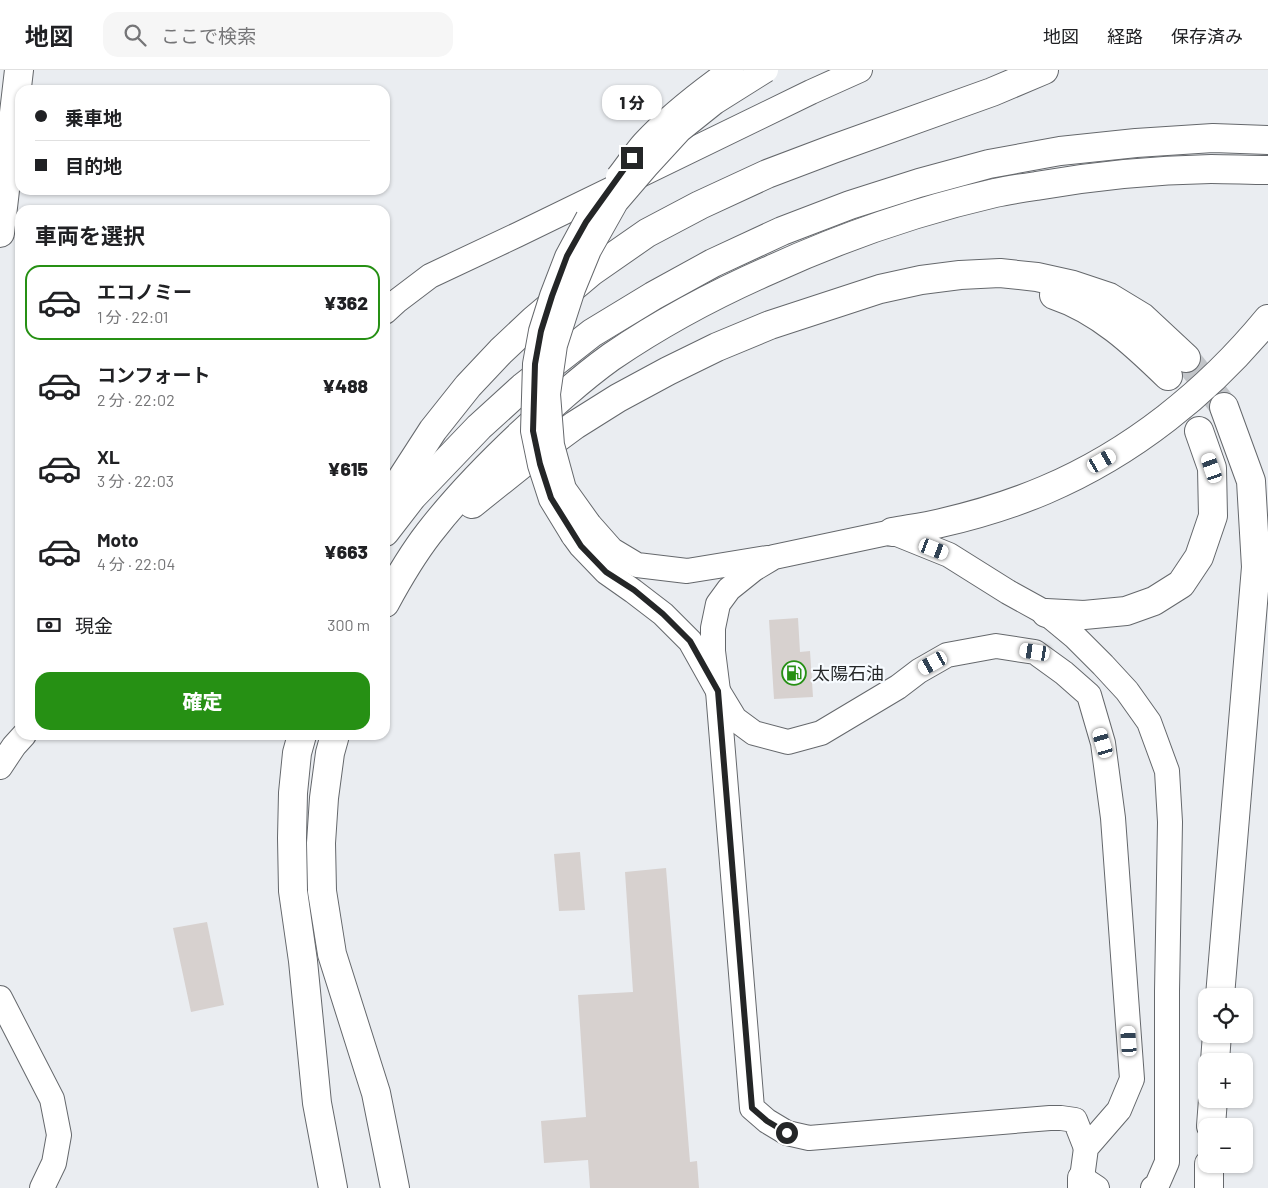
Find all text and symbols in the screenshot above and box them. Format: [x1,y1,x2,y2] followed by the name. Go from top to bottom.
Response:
[103,12,453,57] search box
[25,21,73,50] text: 地図
[121,21,149,49] icon: search
[161,24,256,47] text: ここで検索
[1043,25,1079,47] text: 地図
[1107,25,1143,47] text: 経路
[1171,25,1243,47] text: 保存済み
[602,86,662,121] callout: 1 分
[620,93,644,112] text: 1 分
[65,106,122,129] text: 乗車地
[621,147,643,169] route end
[65,154,122,177] text: 目的地
[35,222,145,248] text: 車両を選択
[37,280,82,325] icon: car
[97,280,192,303] text: エコノミー
[323,291,368,314] text: ¥362
[97,307,168,326] text: 1 分 · 22:01
[37,363,82,408] icon: car
[97,363,210,386] text: コンフォート
[322,374,368,397] text: ¥488
[97,390,175,409] text: 2 分 · 22:02
[97,445,120,468] text: XL
[37,446,82,491] icon: car
[1085,447,1118,475] car
[1200,451,1223,485] car
[328,457,368,480] text: ¥615
[97,471,174,490] text: 3 分 · 22:03
[97,528,139,551] text: Moto
[37,529,82,574] icon: car
[917,537,950,561] car
[324,540,368,563] text: ¥663
[97,554,175,573] text: 4 分 · 22:04
[35,611,63,639] icon: cash
[75,614,113,637] text: 現金
[327,615,370,634] text: 300 m
[1019,642,1050,662] car
[916,649,949,677] car
[781,660,807,686] fuel station icon: 太陽石油
[812,662,884,684] place label: 太陽石油
[35,672,370,730] button: 確定
[1091,726,1114,760] car
[1198,988,1253,1173] map controls
[1198,988,1253,1043] button: locate
[1120,1026,1137,1056] car
[1198,1053,1253,1108] button: +
[1198,1118,1253,1173] button: −
[776,1122,798,1144] route start

